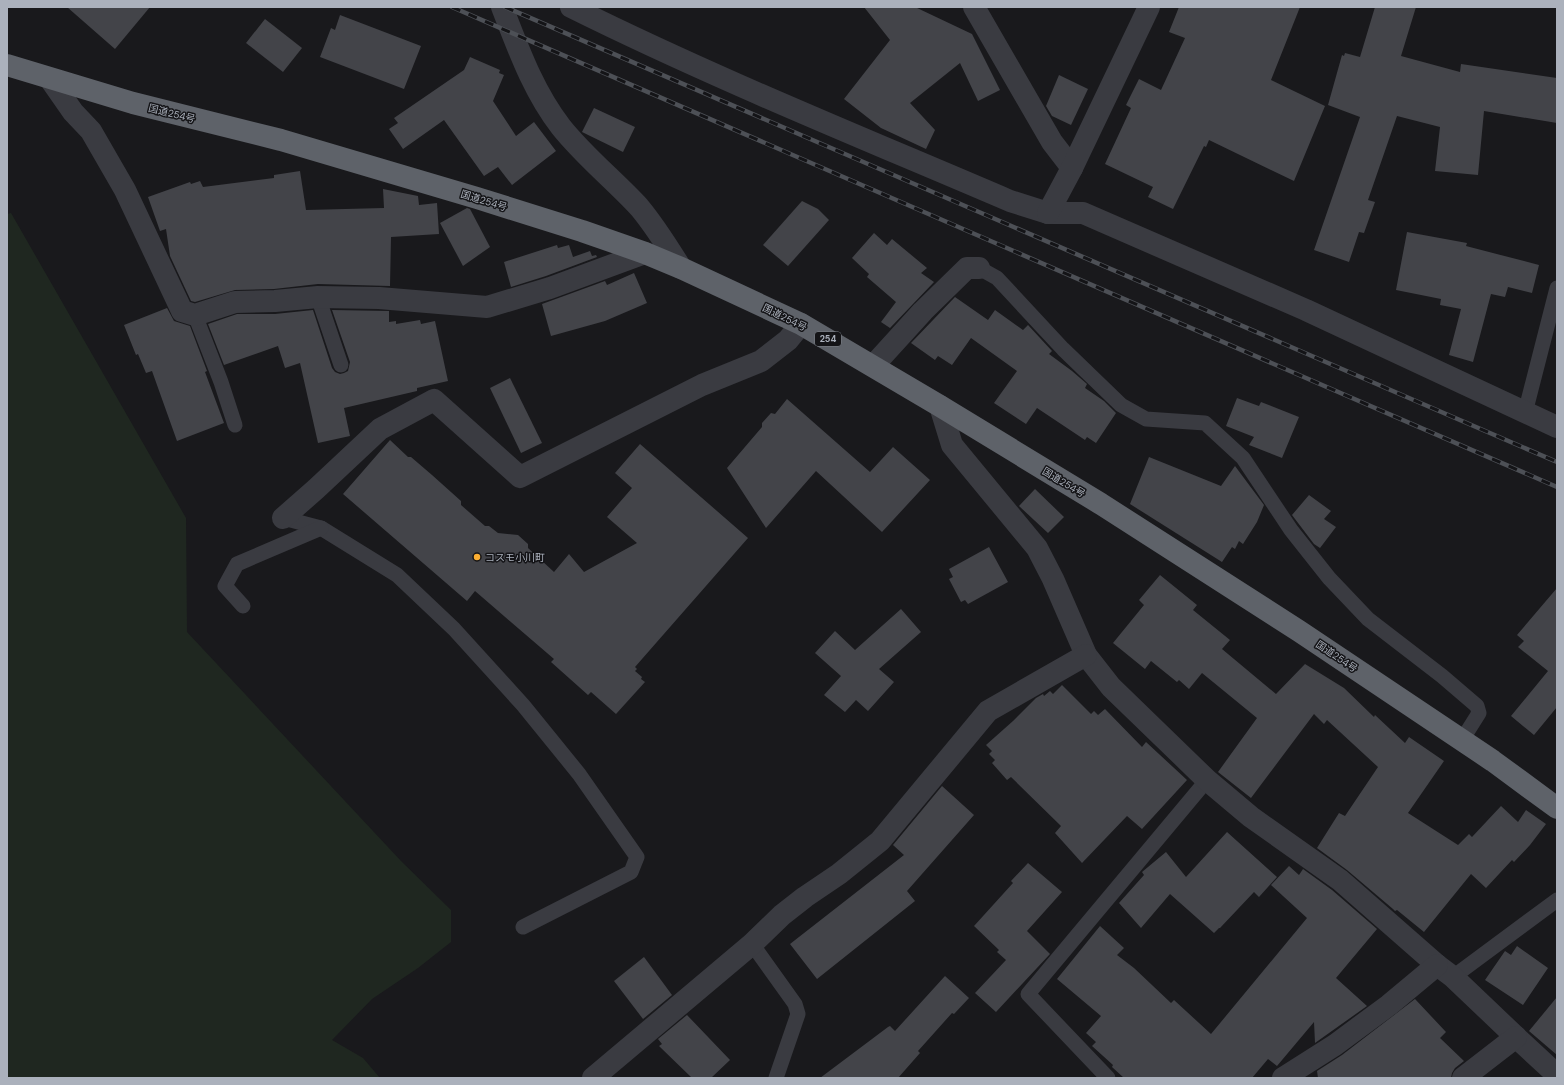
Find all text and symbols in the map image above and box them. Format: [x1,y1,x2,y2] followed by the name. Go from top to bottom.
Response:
[147,101,197,126] street label: 国道254号
[459,187,509,214] street label: 国道254号
[760,301,809,334] street label: 国道254号
[815,332,841,346] road number: 254
[1040,465,1088,500] street label: 国道254号
[485,551,545,564] place label: コスモ小川町
[472,552,482,562] marker: コスモ小川町
[1313,638,1360,675] street label: 国道254号

